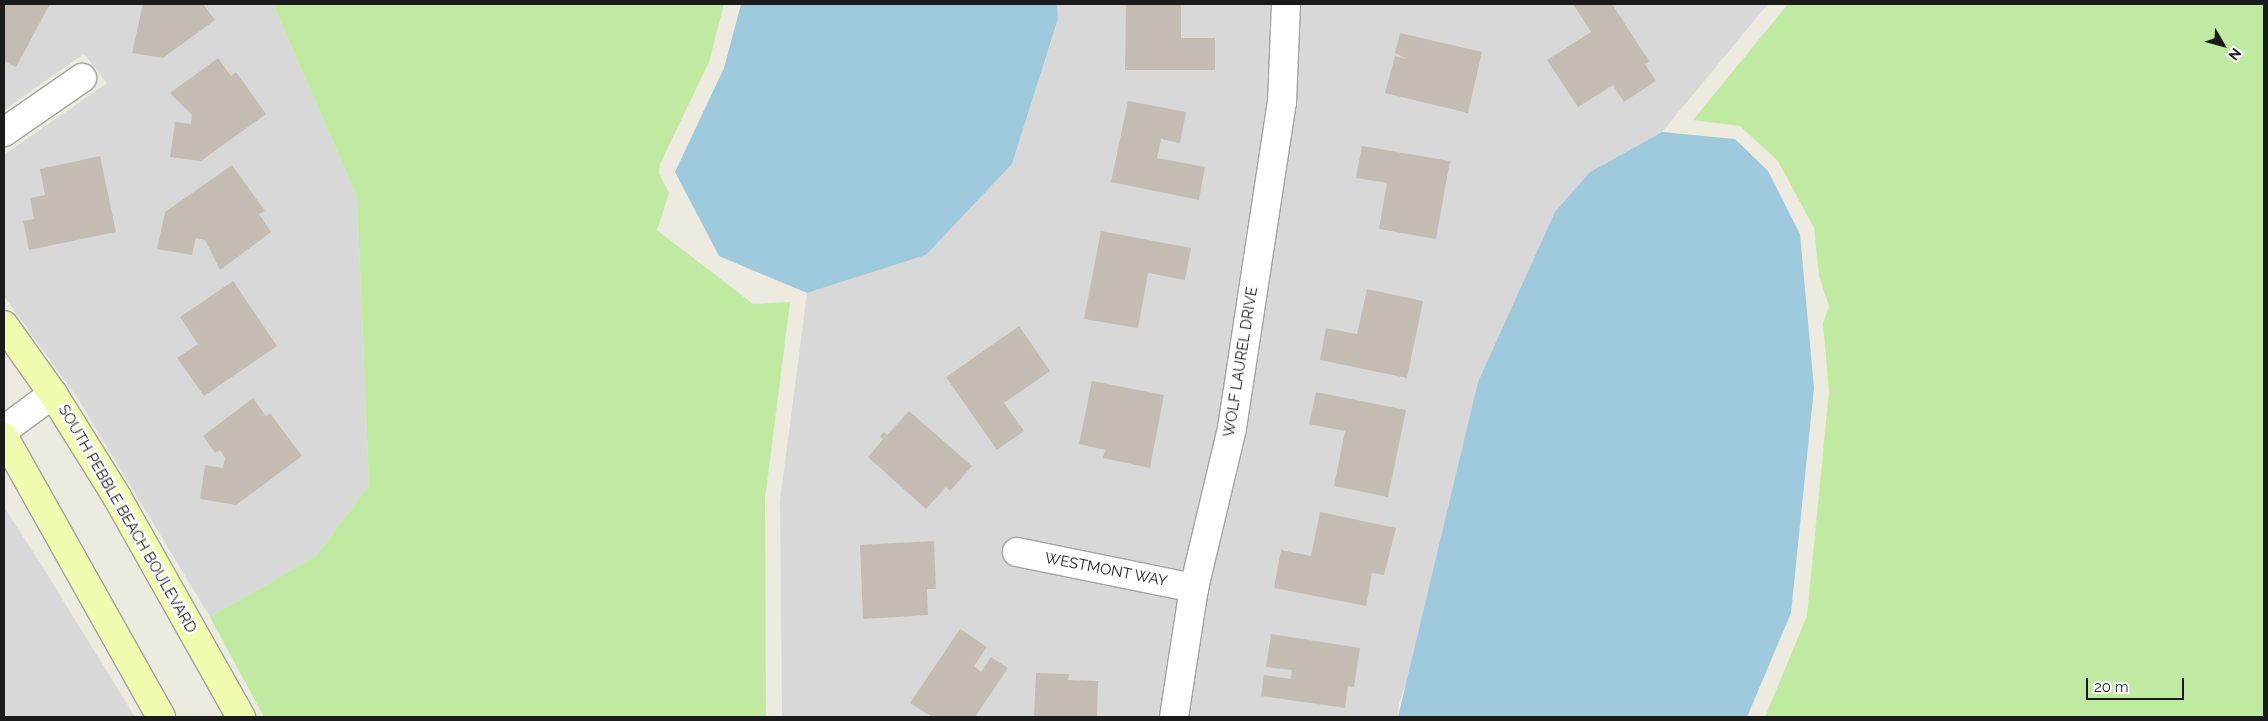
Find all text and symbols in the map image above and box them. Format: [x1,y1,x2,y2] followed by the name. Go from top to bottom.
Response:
[2198,20,2248,70] north arrow
[2225,45,2244,63] text: N
[1220,285,1262,439] street label: WOLF LAUREL DRIVE
[54,402,200,636] street label: SOUTH PEBBLE BEACH BOULEVARD
[1043,549,1169,591] street label: WESTMONT WAY
[2088,668,2186,700] scale bar
[2094,678,2129,696] text: 20 m

